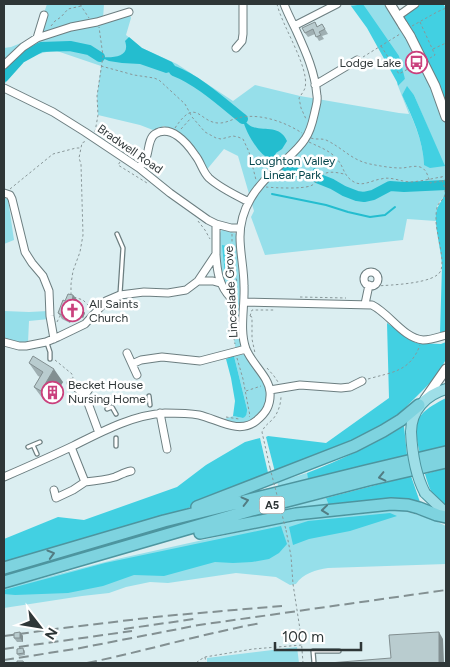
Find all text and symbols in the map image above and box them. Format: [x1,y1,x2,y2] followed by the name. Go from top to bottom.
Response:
[405,51,429,75] bus stop icon: Lodge Lake
[340,56,401,70] place label: Lodge Lake
[95,121,165,177] street label: Bradwell Road
[249,154,336,182] park label: Loughton Valley Linear Park
[222,245,240,338] street label: Linceslade Grove
[89,297,139,325] place label: All Saints Church
[61,299,85,323] church icon: All Saints Church
[68,378,146,406] place label: Becket House Nursing Home
[40,380,64,404] building icon: Becket House Nursing Home
[377,471,386,482] one-way arrow
[241,496,250,507] one-way arrow
[260,496,284,514] road number: A5
[321,504,329,515] one-way arrow
[46,549,54,559] one-way arrow
[15,602,65,652] north arrow
[275,620,361,652] scale bar
[41,624,61,642] text: N
[282,628,324,646] text: 100 m

